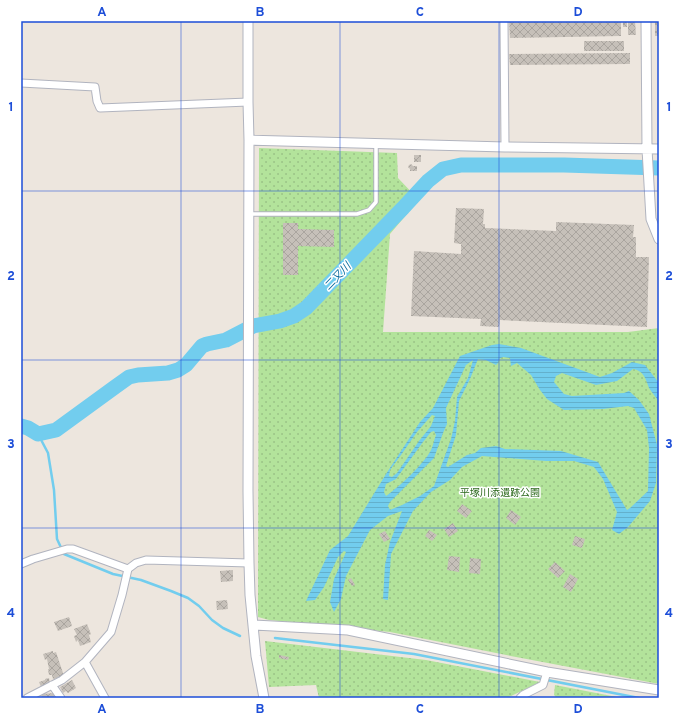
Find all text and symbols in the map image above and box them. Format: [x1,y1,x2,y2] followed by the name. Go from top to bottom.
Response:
[97,5,107,21] text: A
[256,5,265,21] text: B
[416,5,424,21] text: C
[573,5,583,21] text: D
[8,100,14,116] text: 1
[666,100,672,116] text: 1
[321,259,355,293] water label: 二又川
[7,269,15,285] text: 2
[665,269,673,285] text: 2
[7,437,15,453] text: 3
[665,437,673,453] text: 3
[460,487,540,500] park label: 平塚川添遺跡公園
[7,606,15,622] text: 4
[665,606,673,622] text: 4
[97,702,107,718] text: A
[256,702,265,718] text: B
[416,702,424,718] text: C
[573,702,583,718] text: D

